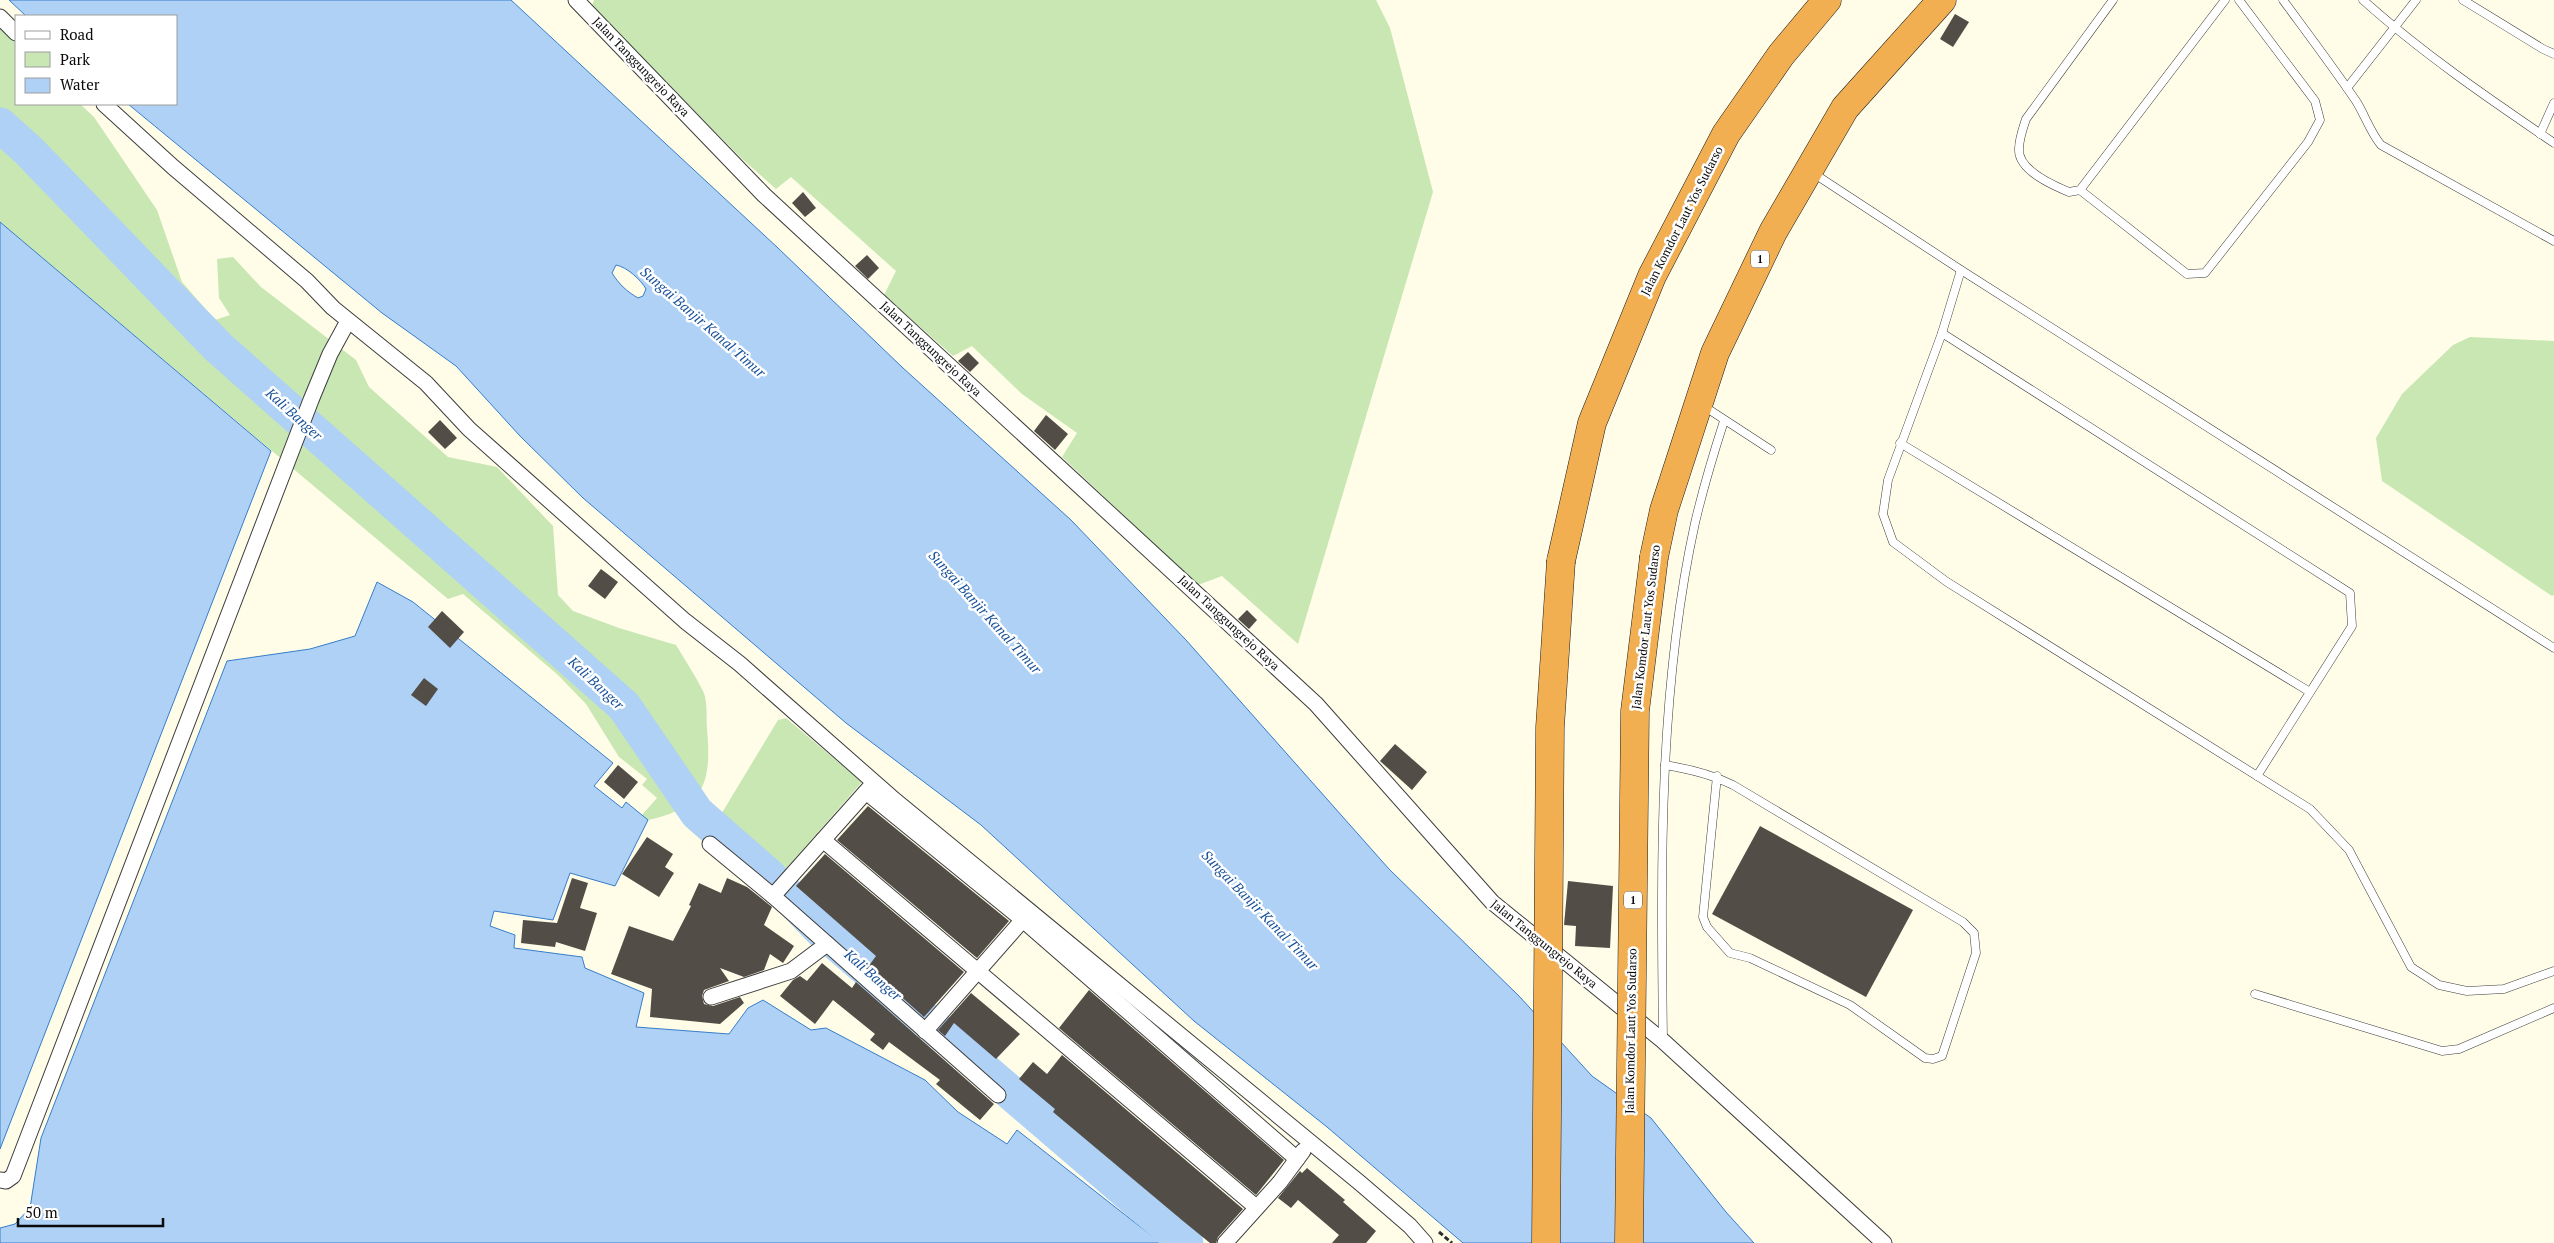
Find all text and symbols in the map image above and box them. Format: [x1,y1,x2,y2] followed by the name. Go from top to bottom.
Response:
[590,14,693,120] street label: Jalan Tanggungrejo Raya
[15,15,178,105] legend
[60,24,93,44] text: Road
[60,49,90,69] text: Park
[60,74,100,94] text: Water
[1637,143,1726,298] street label: Jalan Komdor Laut Yos Sudarso
[1751,250,1769,268] road number: 1
[637,262,770,382] water label: Sungai Banjir Kanal Timur
[878,298,985,399] street label: Jalan Tanggungrejo Raya
[261,383,327,444] water label: Kali Banger
[1628,543,1663,710] street label: Jalan Komdor Laut Yos Sudarso
[925,546,1046,678] water label: Sungai Banjir Kanal Timur
[1176,572,1283,673] street label: Jalan Tanggungrejo Raya
[564,651,629,714] water label: Kali Banger
[1198,846,1323,974] water label: Sungai Banjir Kanal Timur
[1624,892,1642,908] road number: 1
[1488,896,1601,991] street label: Jalan Tanggungrejo Raya
[840,944,906,1005] water label: Kali Banger
[1622,948,1639,1114] street label: Jalan Komdor Laut Yos Sudarso
[18,1196,162,1228] scale bar
[25,1202,58,1222] text: 50 m

